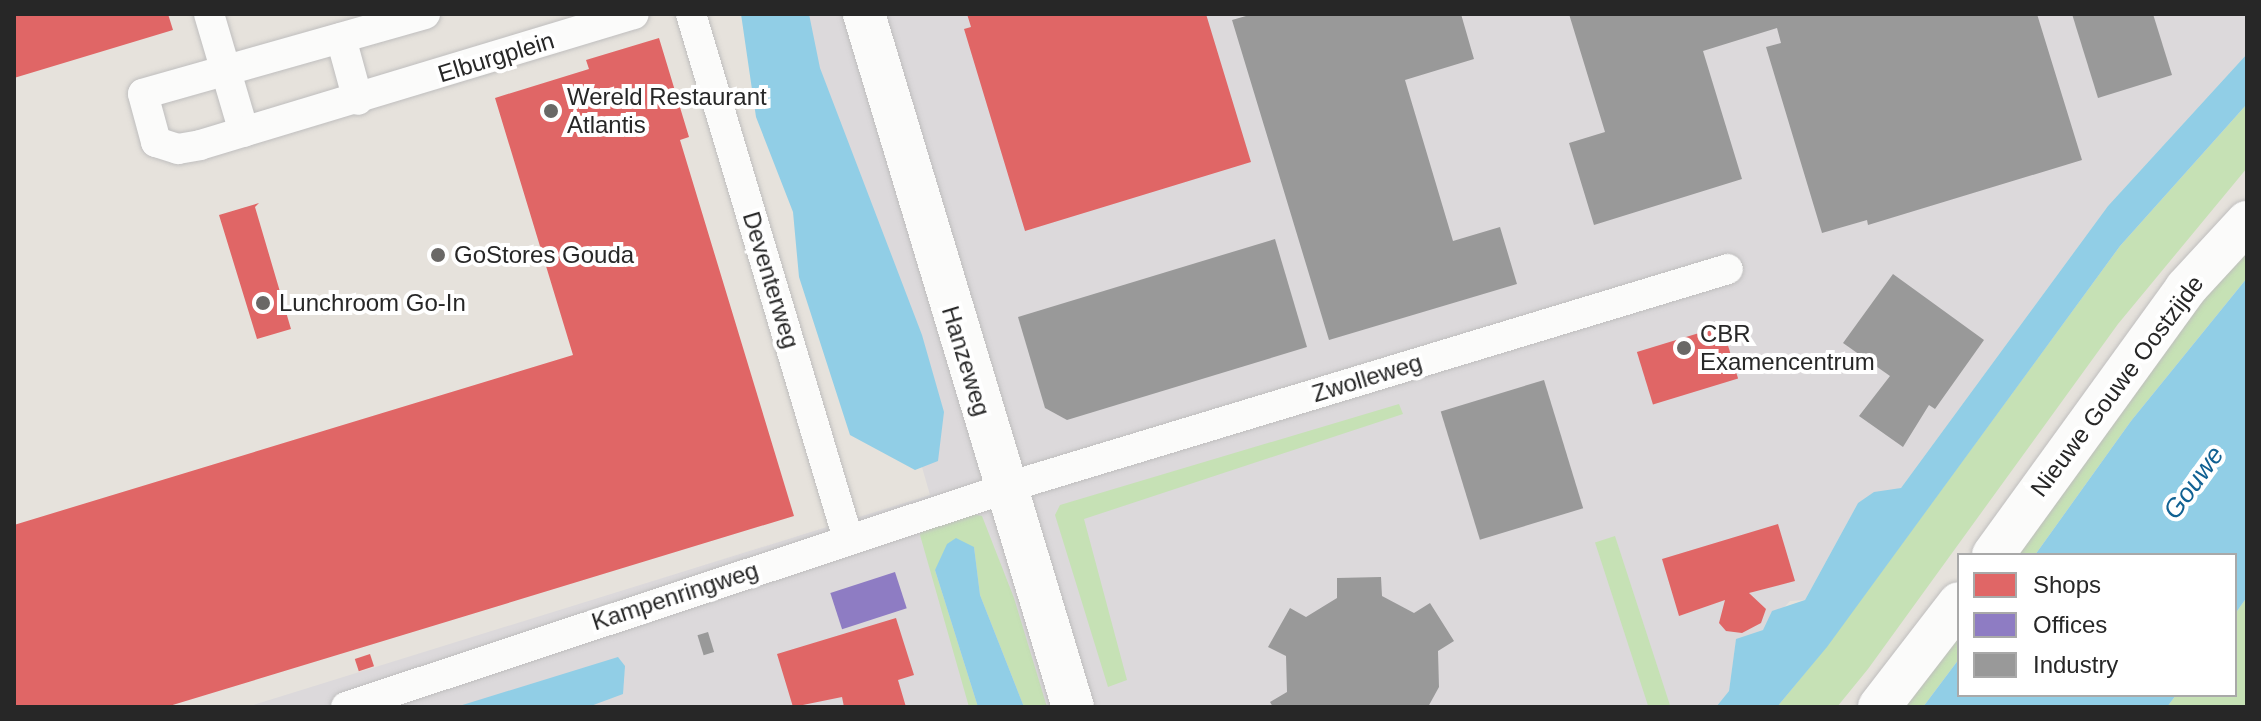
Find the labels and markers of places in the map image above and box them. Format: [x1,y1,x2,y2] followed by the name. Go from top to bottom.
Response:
[567,83,767,139] place label: Wereld Restaurant Atlantis
[542,102,560,120] marker: Wereld Restaurant Atlantis
[454,241,634,269] place label: GoStores Gouda
[429,246,447,264] marker: GoStores Gouda
[279,289,466,317] place label: Lunchroom Go-In
[254,294,272,312] marker: Lunchroom Go-In
[1700,320,1875,376] place label: CBR Examencentrum
[1675,339,1693,357] marker: CBR Examencentrum

